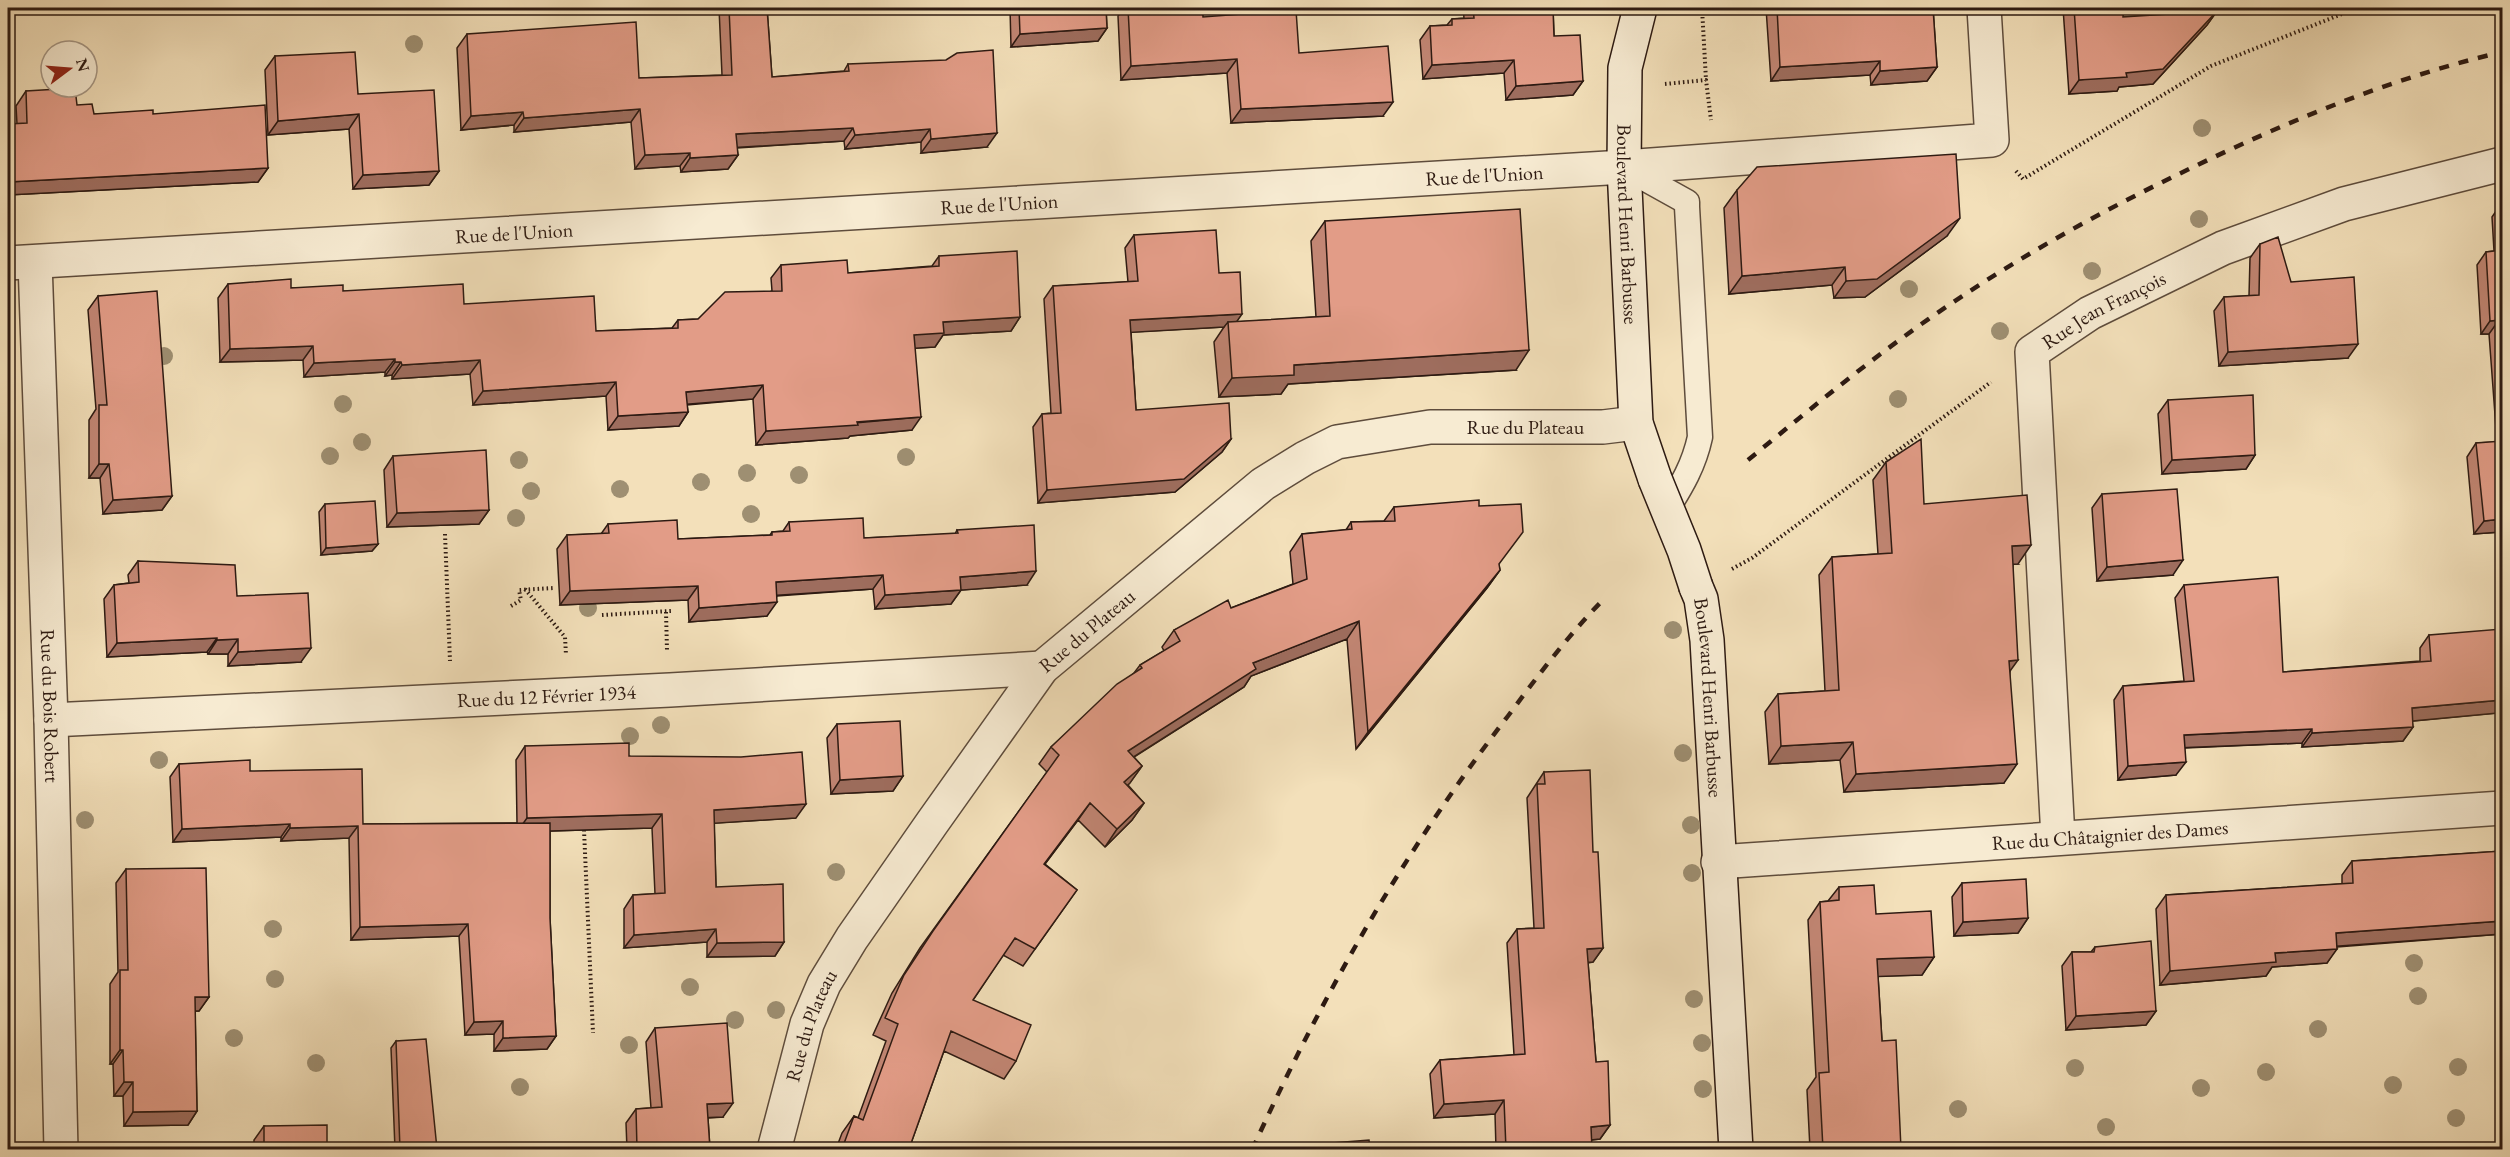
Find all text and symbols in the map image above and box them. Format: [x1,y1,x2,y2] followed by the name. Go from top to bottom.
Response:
[39,39,99,99] north arrow
[71,56,95,74] text: N
[1611,124,1644,325] street label: Boulevard Henri Barbusse
[1425,159,1545,192] street label: Rue de l'Union
[940,188,1059,221] street label: Rue de l'Union
[454,216,574,249] street label: Rue de l'Union
[2036,265,2170,355] street label: Rue Jean François
[1466,414,1585,440] street label: Rue du Plateau
[1033,583,1141,678] street label: Rue du Plateau
[1688,596,1729,798] street label: Boulevard Henri Barbusse
[35,629,65,784] street label: Rue du Bois Robert
[456,679,637,713] street label: Rue du 12 Février 1934
[1991,814,2229,856] street label: Rue du Châtaignier des Dames
[779,964,843,1084] street label: Rue du Plateau

